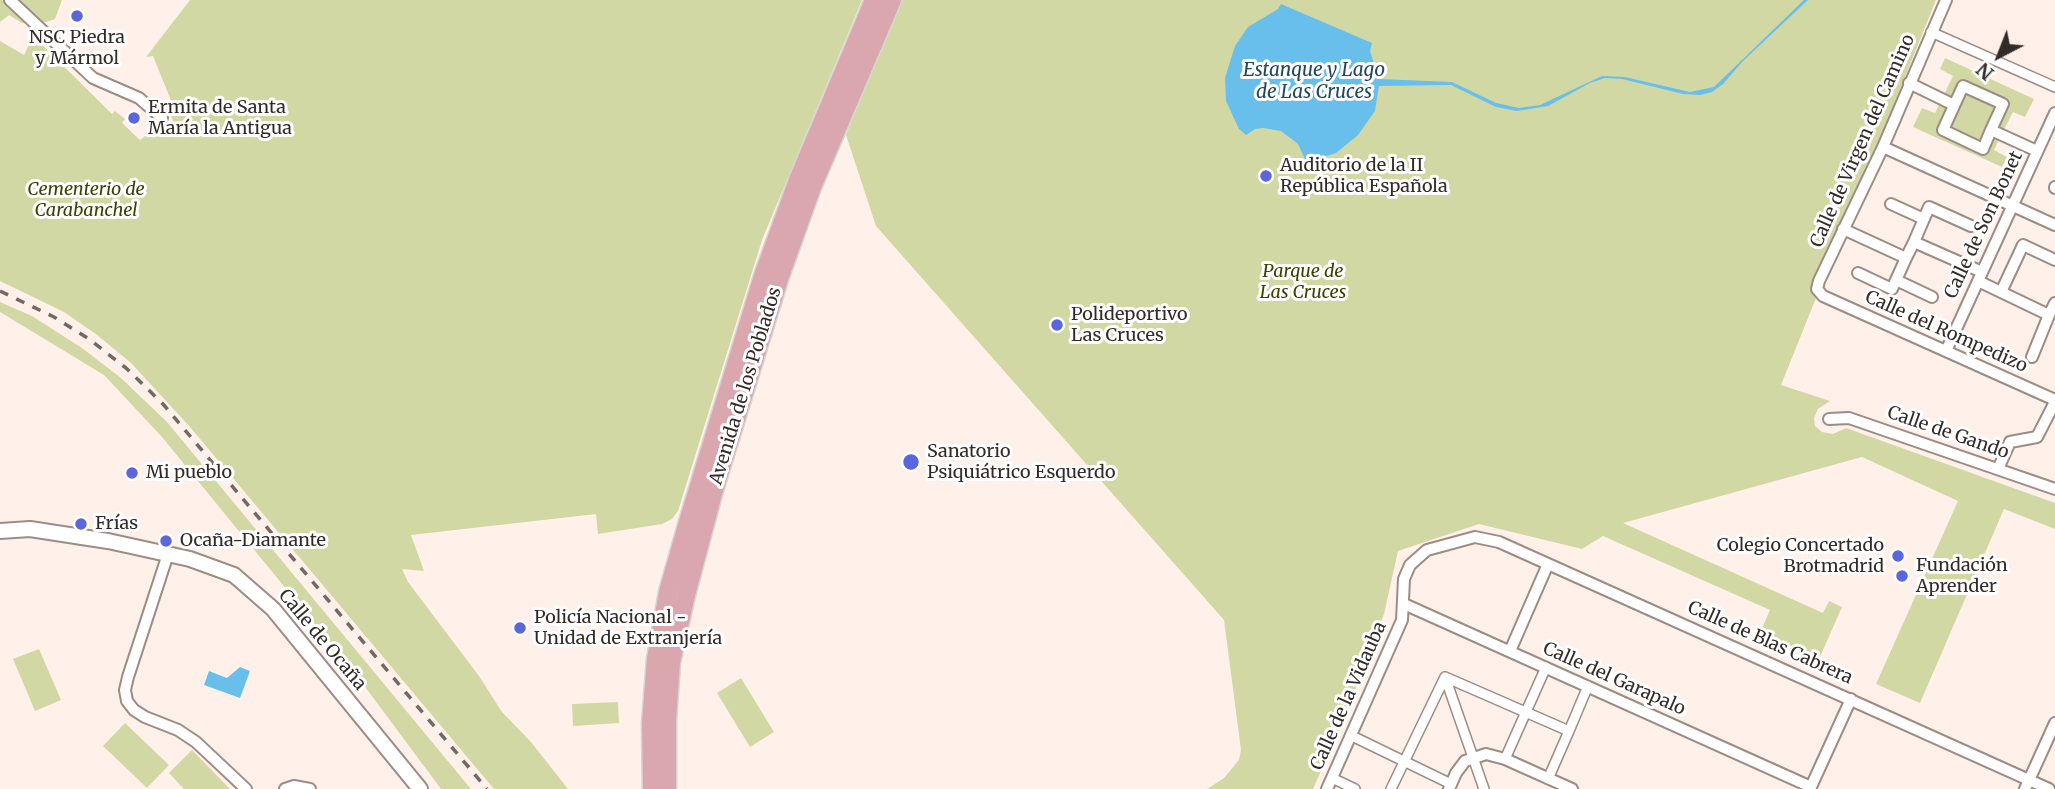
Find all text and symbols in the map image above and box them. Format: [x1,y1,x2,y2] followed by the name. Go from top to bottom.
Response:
[69,8,85,24] marker: NSC Piedra y Mármol
[1964,21,2034,91] north arrow
[29,27,125,70] place label: NSC Piedra y Mármol
[1806,31,1920,251] street label: Calle de Virgen del Camino
[1971,58,1999,86] text: N
[1243,60,1385,104] water label: Estanque y Lago de Las Cruces
[148,97,292,140] place label: Ermita de Santa María la Antigua
[126,110,142,126] marker: Ermita de Santa María la Antigua
[1940,148,2028,302] street label: Calle de Son Bonet
[1280,155,1448,198] place label: Auditorio de la II República Española
[1258,168,1274,184] marker: Auditorio de la II República Española
[27,179,145,222] park label: Cementerio de Carabanchel
[1260,261,1346,304] park label: Parque de Las Cruces
[706,285,786,487] street label: Avenida de los Poblados
[1862,286,2030,378] street label: Calle del Rompedizo
[1071,304,1188,346] place label: Polideportivo Las Cruces
[1049,317,1065,333] marker: Polideportivo Las Cruces
[1884,402,2012,464] street label: Calle de Gando
[927,441,1115,484] place label: Sanatorio Psiquiátrico Esquerdo
[901,452,921,472] marker: Sanatorio Psiquiátrico Esquerdo
[146,462,232,484] place label: Mi pueblo
[124,465,140,481] marker: Mi pueblo
[95,513,138,535] place label: Frías
[73,516,89,532] marker: Frías
[180,530,326,552] place label: Ocaña-Diamante
[158,533,174,549] marker: Ocaña-Diamante
[1717,535,1884,578] place label: Colegio Concertado Brotmadrid
[1890,548,1906,564] marker: Colegio Concertado Brotmadrid
[1916,555,2008,598] place label: Fundación Aprender
[1894,568,1910,584] marker: Fundación Aprender
[274,585,370,695] street label: Calle de Ocaña
[1684,597,1856,689] street label: Calle de Blas Cabrera
[534,607,722,650] place label: Policía Nacional - Unidad de Extranjería
[1307,618,1391,774] street label: Calle de la Vidauba
[512,620,528,636] marker: Policía Nacional - Unidad de Extranjería
[1539,638,1689,720] street label: Calle del Garapalo

